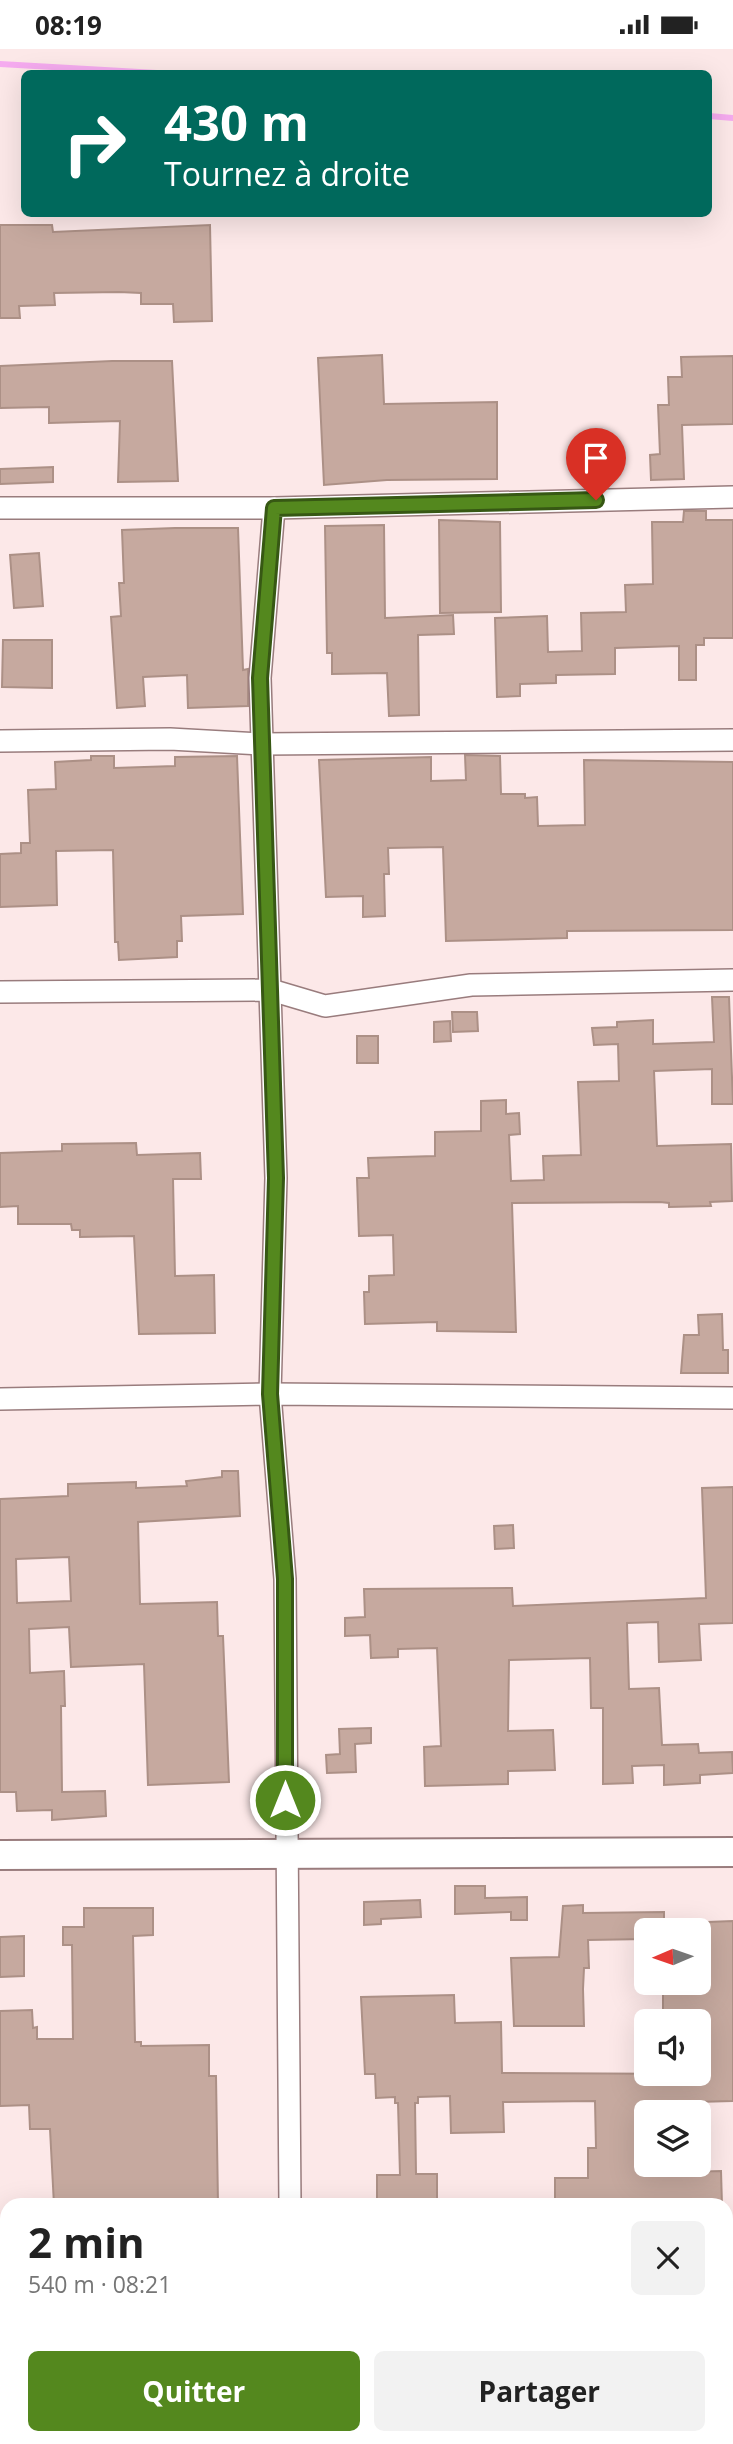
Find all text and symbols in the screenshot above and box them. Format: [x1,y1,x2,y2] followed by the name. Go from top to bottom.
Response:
[35,7,102,43] text: 08:19
[164,89,309,155] text: 430 m
[49,98,140,189] icon: right
[164,152,410,195] text: Tournez à droite
[566,428,626,500] pin
[577,439,615,477] icon: arrive
[248,1763,322,1837] position arrow
[634,1918,710,1995] north arrow
[634,1918,711,2177] map controls
[634,2009,711,2086] button: sound
[634,2100,711,2177] button: layers
[28,2213,145,2270] text: 2 min
[631,2221,705,2295] button: close
[28,2268,171,2300] text: 540 m · 08:21
[28,2351,360,2431] button: Quitter
[374,2351,705,2431] button: Partager

